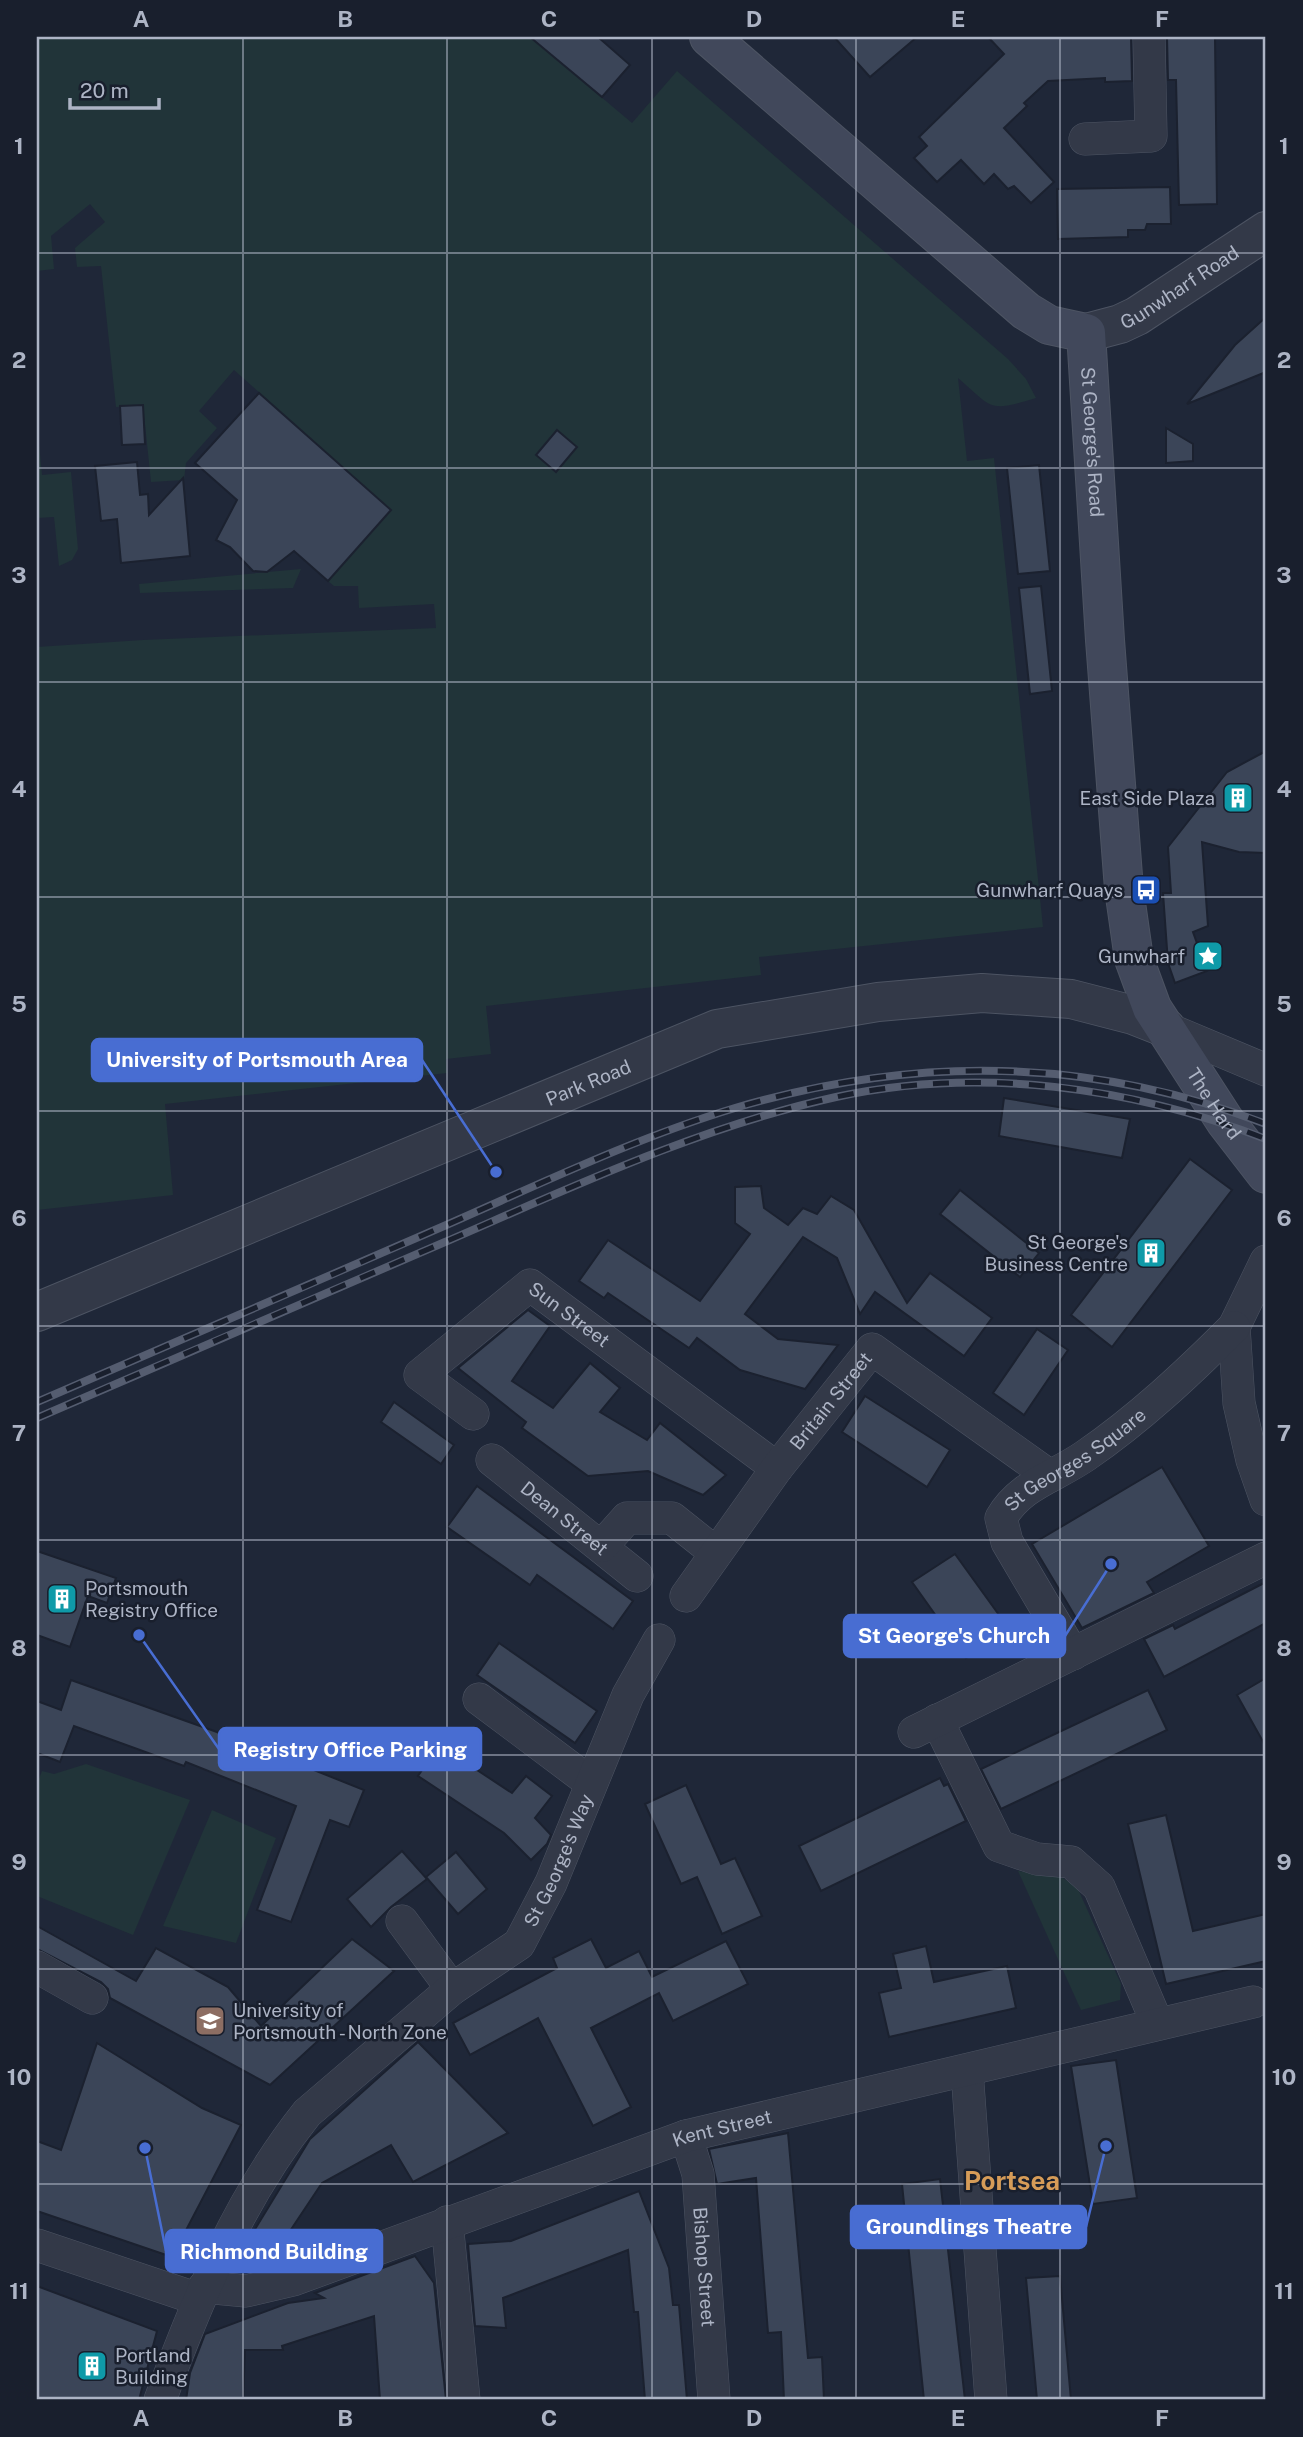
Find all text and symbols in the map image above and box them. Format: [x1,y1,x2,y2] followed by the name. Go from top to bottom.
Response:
[133,5,150,32] text: A
[337,5,353,32] text: B
[541,5,557,32] text: C
[746,5,762,32] text: D
[951,5,965,32] text: E
[1155,5,1169,32] text: F
[70,66,159,110] scale bar
[80,78,129,103] text: 20 m
[14,132,24,159] text: 1
[1279,132,1289,159] text: 1
[1117,241,1243,333] street label: Gunwharf Road
[12,346,26,373] text: 2
[1277,346,1291,373] text: 2
[1077,366,1108,518] street label: St George's Road
[11,561,27,588] text: 3
[1276,561,1292,588] text: 3
[11,775,27,802] text: 4
[1276,775,1292,802] text: 4
[1221,781,1255,815] building icon: East Side Plaza
[1080,787,1215,809] place label: East Side Plaza
[1129,873,1163,907] bus stop icon: Gunwharf Quays
[976,879,1123,901] place label: Gunwharf Quays
[1191,939,1225,973] place icon: Gunwharf
[1098,945,1185,967] place label: Gunwharf
[11,990,27,1017] text: 5
[1276,990,1292,1017] text: 5
[92,1039,422,1081] callout: University of Portsmouth Area
[106,1047,408,1072] text: University of Portsmouth Area
[542,1055,634,1110] street label: Park Road
[1183,1064,1246,1144] street label: The Hard
[11,1204,27,1231] text: 6
[1276,1204,1292,1231] text: 6
[985,1231,1128,1275] place label: St George's Business Centre
[1134,1236,1168,1270] building icon: St George's Business Centre
[525,1277,614,1351] street label: Sun Street
[785,1348,876,1454] street label: Britain Street
[999,1403,1150,1515] street label: St Georges Square
[12,1419,26,1446] text: 7
[1277,1419,1291,1446] text: 7
[517,1477,613,1560] street label: Dean Street
[85,1577,218,1621] place label: Portsmouth Registry Office
[45,1582,79,1616] building icon: Portsmouth Registry Office
[844,1615,1065,1657] callout: St George's Church
[858,1623,1050,1648] text: St George's Church
[11,1634,27,1661] text: 8
[1276,1634,1292,1661] text: 8
[219,1728,481,1770] callout: Registry Office Parking
[233,1737,467,1762] text: Registry Office Parking
[519,1791,597,1930] street label: St George's Way
[11,1848,27,1875] text: 9
[1276,1848,1292,1875] text: 9
[233,1999,447,2043] place label: University of Portsmouth - North Zone
[193,2004,227,2038] school or university icon: University of Portsmouth - North Zone
[7,2063,31,2090] text: 10
[1272,2063,1296,2090] text: 10
[669,2105,774,2151] street label: Kent Street
[964,2165,1060,2196] district label: Portsea
[689,2206,720,2328] street label: Bishop Street
[851,2206,1086,2248] callout: Groundlings Theatre
[866,2214,1072,2239] text: Groundlings Theatre
[166,2230,382,2272] callout: Richmond Building
[180,2239,368,2264] text: Richmond Building
[9,2277,29,2304] text: 11
[1274,2277,1294,2304] text: 11
[115,2344,191,2388] place label: Portland Building
[75,2349,109,2383] building icon: Portland Building
[133,2404,150,2431] text: A
[337,2404,353,2431] text: B
[541,2404,557,2431] text: C
[746,2404,762,2431] text: D
[951,2404,965,2431] text: E
[1155,2404,1169,2431] text: F

